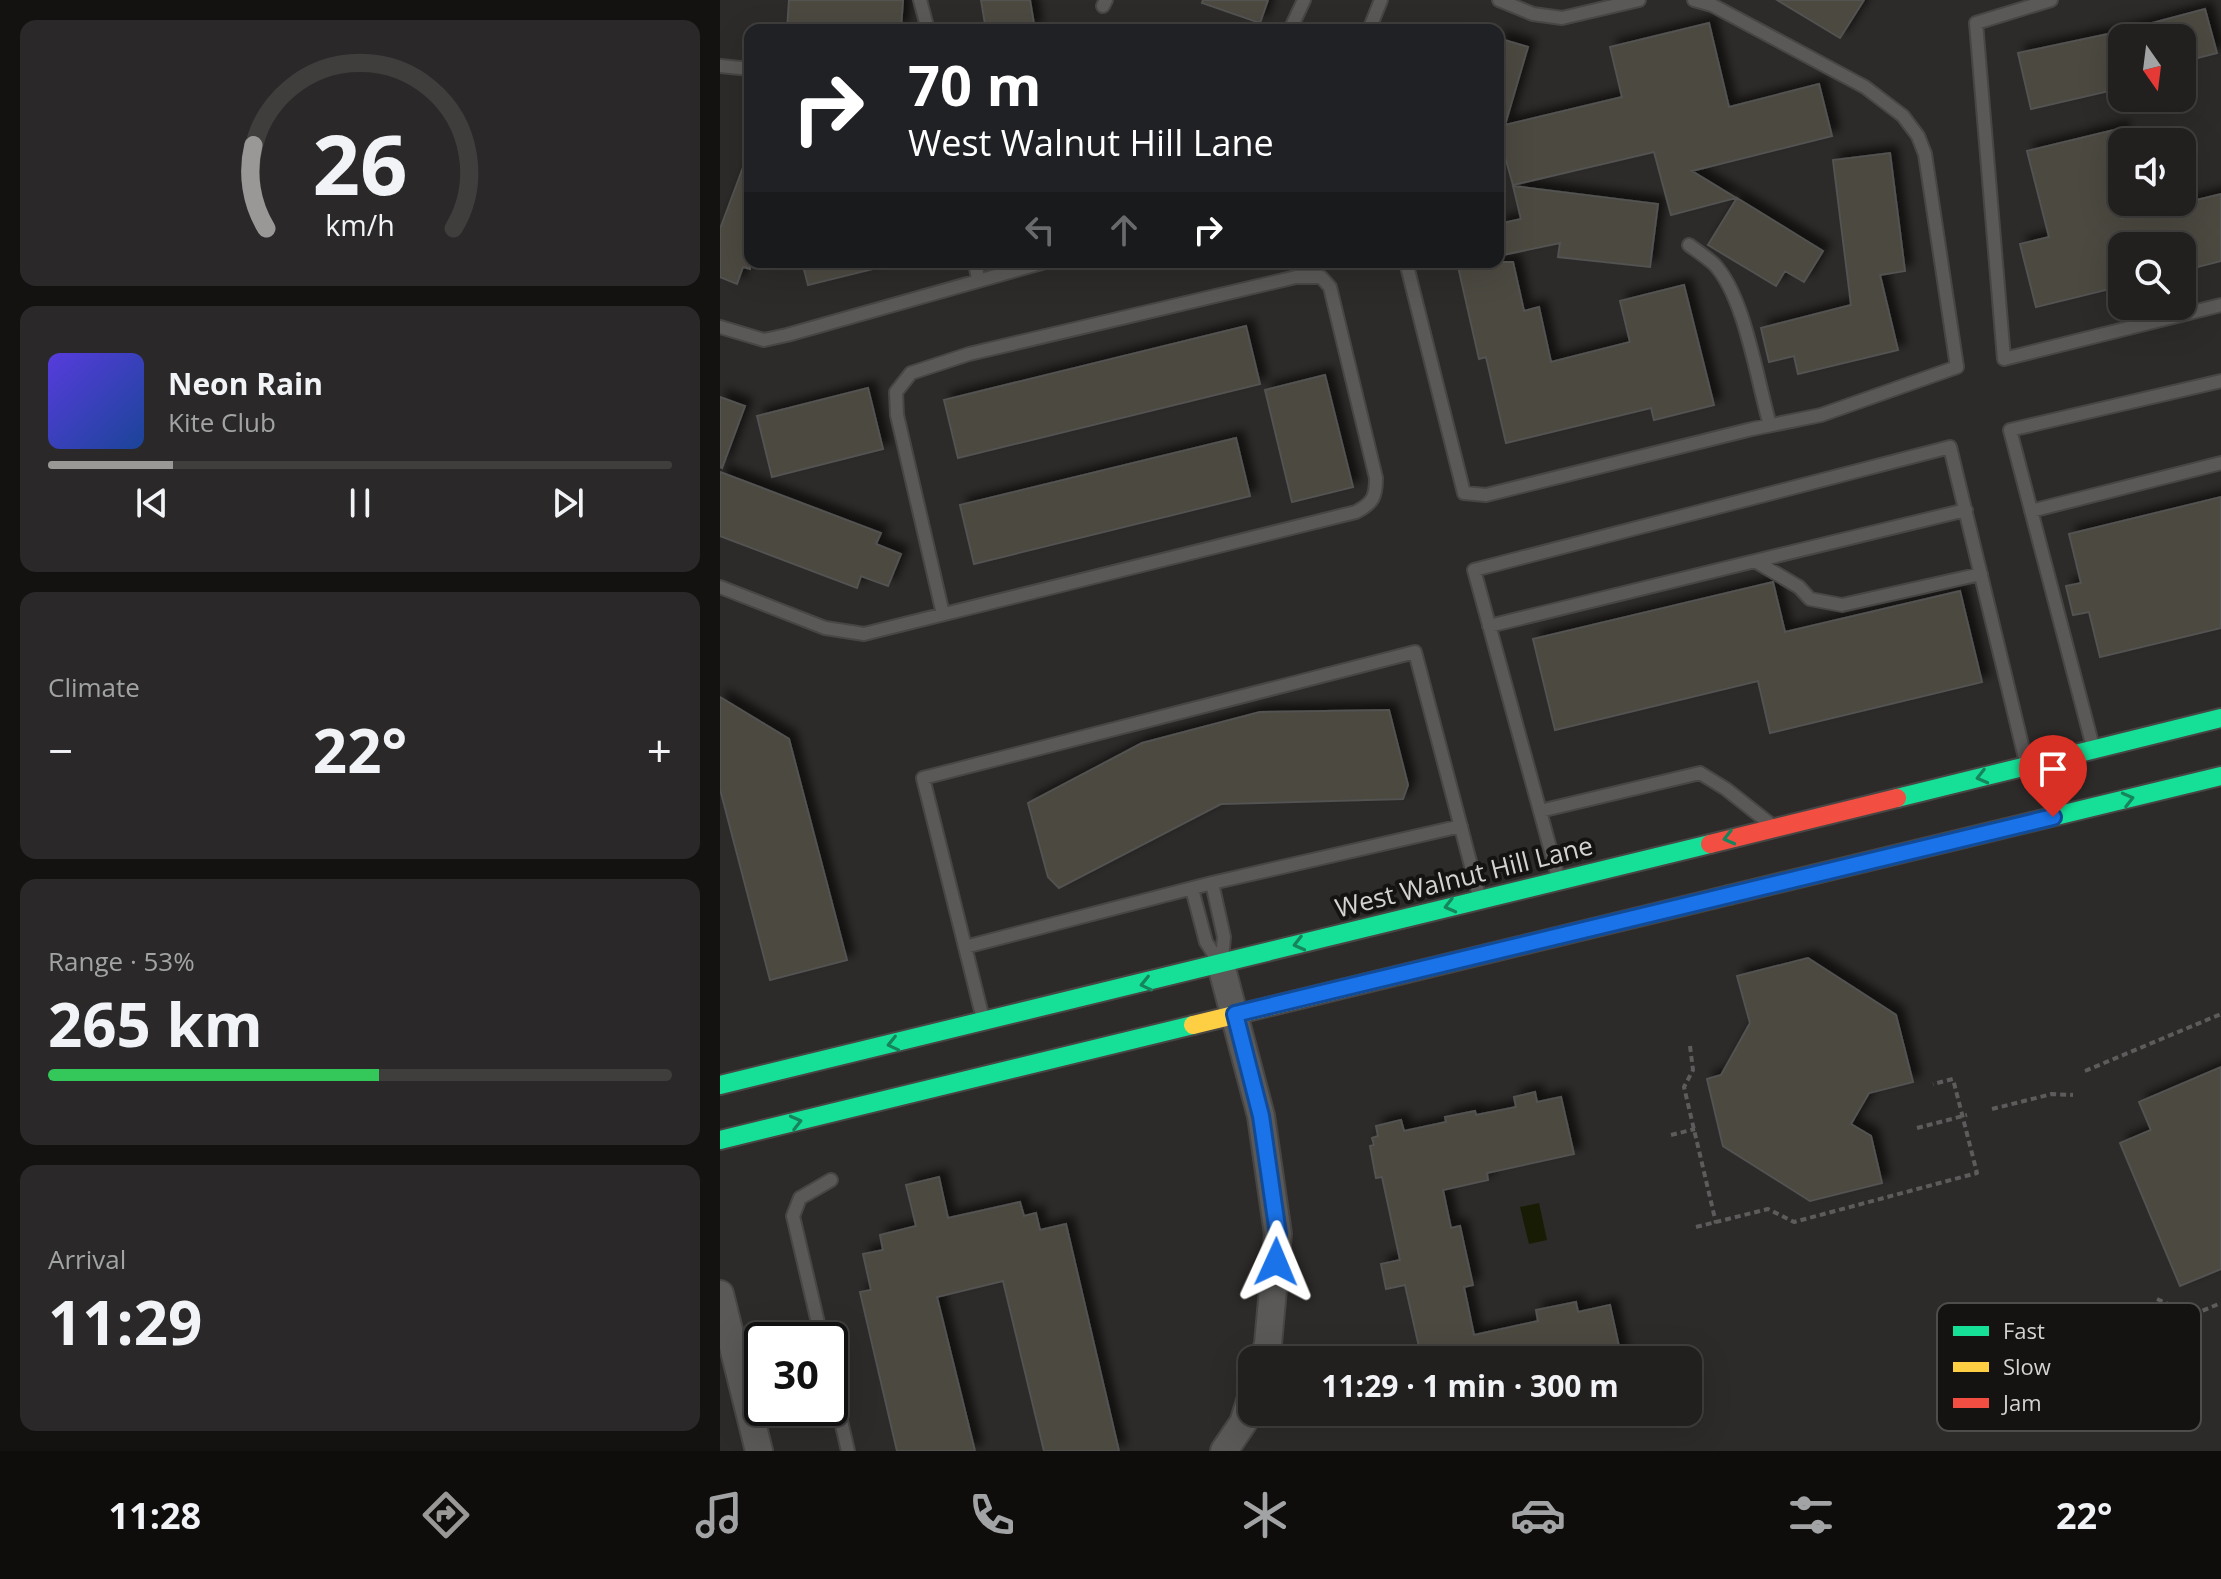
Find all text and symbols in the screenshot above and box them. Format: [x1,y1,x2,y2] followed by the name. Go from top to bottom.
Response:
[2108,24,2196,112] north arrow
[2108,24,2196,320] map controls
[908,46,1042,122] text: 70 m
[776,56,880,160] icon: right
[312,106,408,219] text: 26
[908,118,1274,167] text: West Walnut Hill Lane
[2108,128,2196,216] button: sound
[325,205,395,244] text: km/h
[1018,208,1062,252] icon: left
[1102,208,1146,252] icon: ahead
[1186,208,1230,252] icon: right
[2108,232,2196,320] button: search
[168,363,323,404] text: Neon Rain
[168,404,276,440] text: Kite Club
[130,481,174,525] icon: previous
[338,481,382,525] icon: pause
[546,481,590,525] icon: next
[48,669,140,705] text: Climate
[313,709,407,791] text: 22°
[48,720,73,780] text: −
[647,720,672,780] text: +
[2019,735,2087,817] pin
[2031,747,2075,791] icon: arrive
[1976,767,1989,784] one-way arrow
[2120,791,2134,808] one-way arrow
[1331,827,1596,925] street label: West Walnut Hill Lane
[1723,829,1737,846] one-way arrow
[1443,897,1457,914] one-way arrow
[1293,935,1307,952] one-way arrow
[48,943,195,979] text: Range · 53%
[1139,975,1153,992] one-way arrow
[48,983,263,1065] text: 265 km
[886,1035,900,1052] one-way arrow
[788,1114,802,1131] one-way arrow
[1234,1220,1318,1304] position arrow
[48,1241,126,1277] text: Arrival
[48,1281,202,1363] text: 11:29
[1937,1303,2201,1431] legend
[2003,1315,2045,1345] text: Fast
[744,1322,848,1426] speed limit sign: 30
[2003,1351,2051,1381] text: Slow
[1321,1365,1619,1406] text: 11:29 · 1 min · 300 m
[2001,1387,2042,1417] text: Jam
[418,1487,474,1543] icon: directions
[691,1487,747,1543] icon: music
[964,1487,1020,1543] icon: phone
[1237,1487,1293,1543] icon: climate
[1510,1487,1566,1543] icon: car
[1783,1487,1839,1543] icon: filters
[108,1491,201,1540] text: 11:28
[2056,1491,2112,1540] text: 22°

